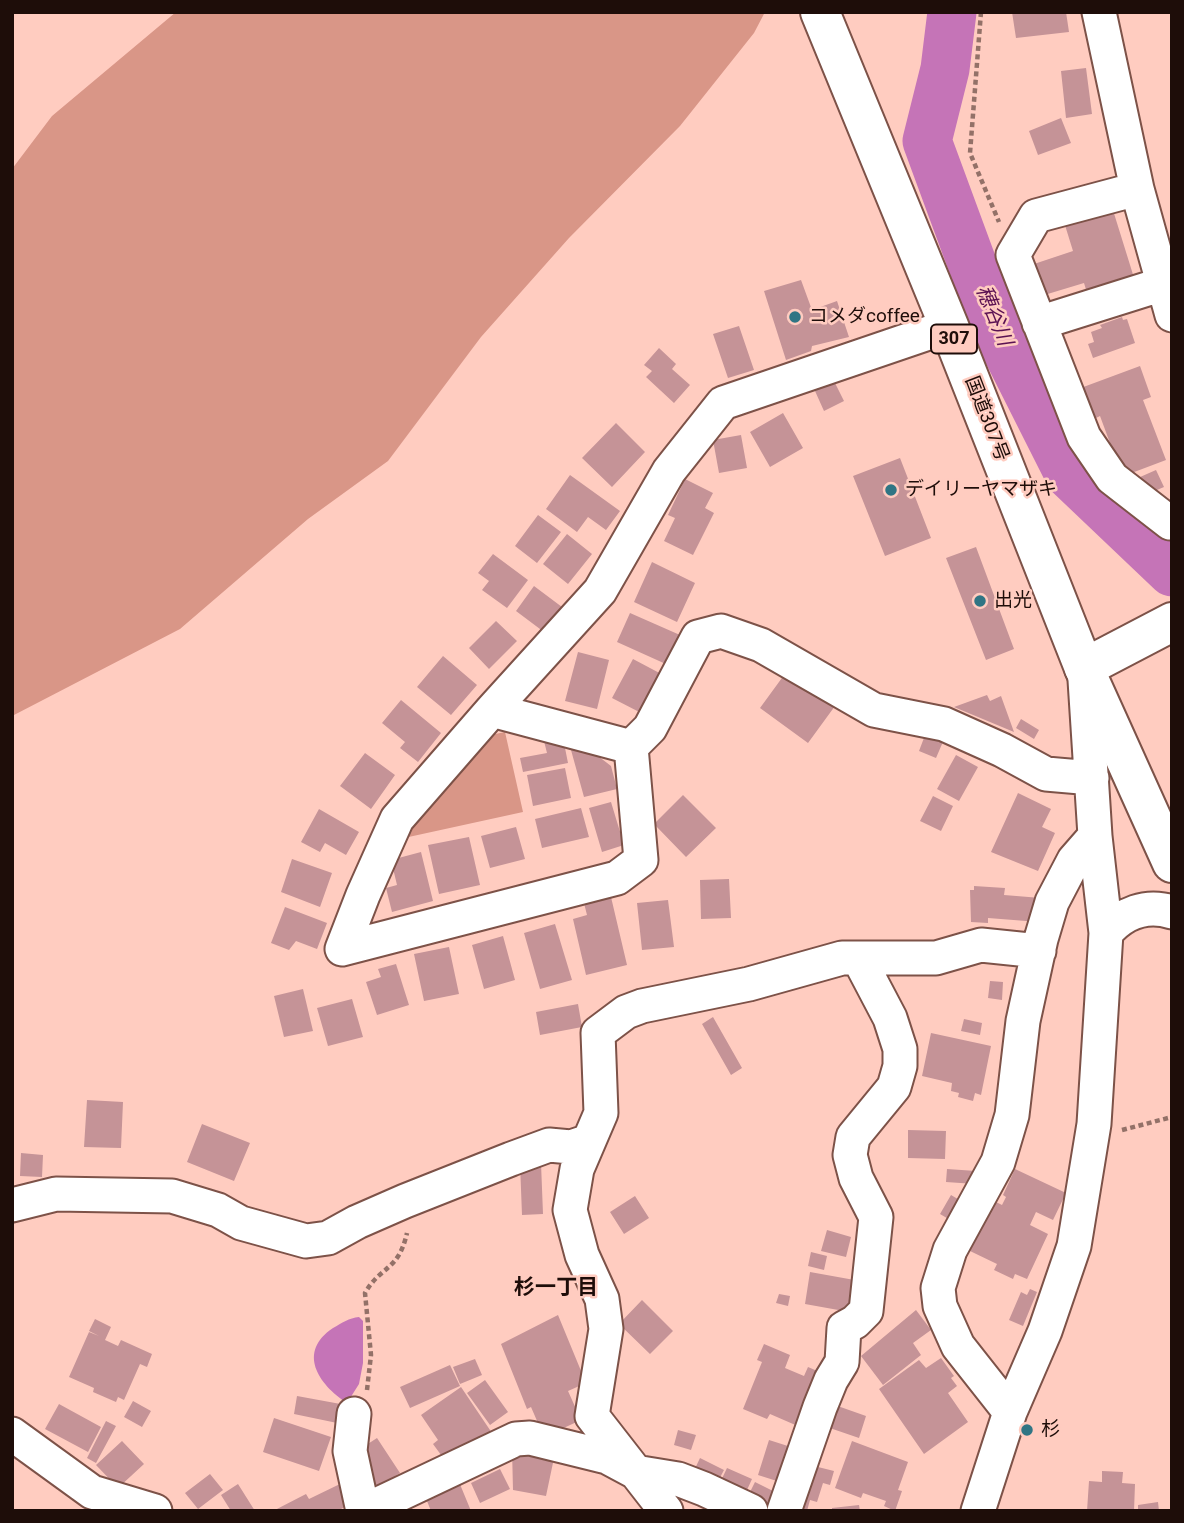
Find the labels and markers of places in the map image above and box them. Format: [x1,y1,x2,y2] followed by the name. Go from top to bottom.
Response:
[809,306,920,328] place label: コメダcoffee
[787,309,803,325] marker: コメダcoffee
[905,479,1057,501] place label: デイリーヤマザキ
[883,482,899,498] marker: デイリーヤマザキ
[994,590,1032,612] place label: 出光
[972,593,988,609] marker: 出光
[1041,1419,1060,1441] place label: 杉
[1019,1422,1035,1438] marker: 杉

